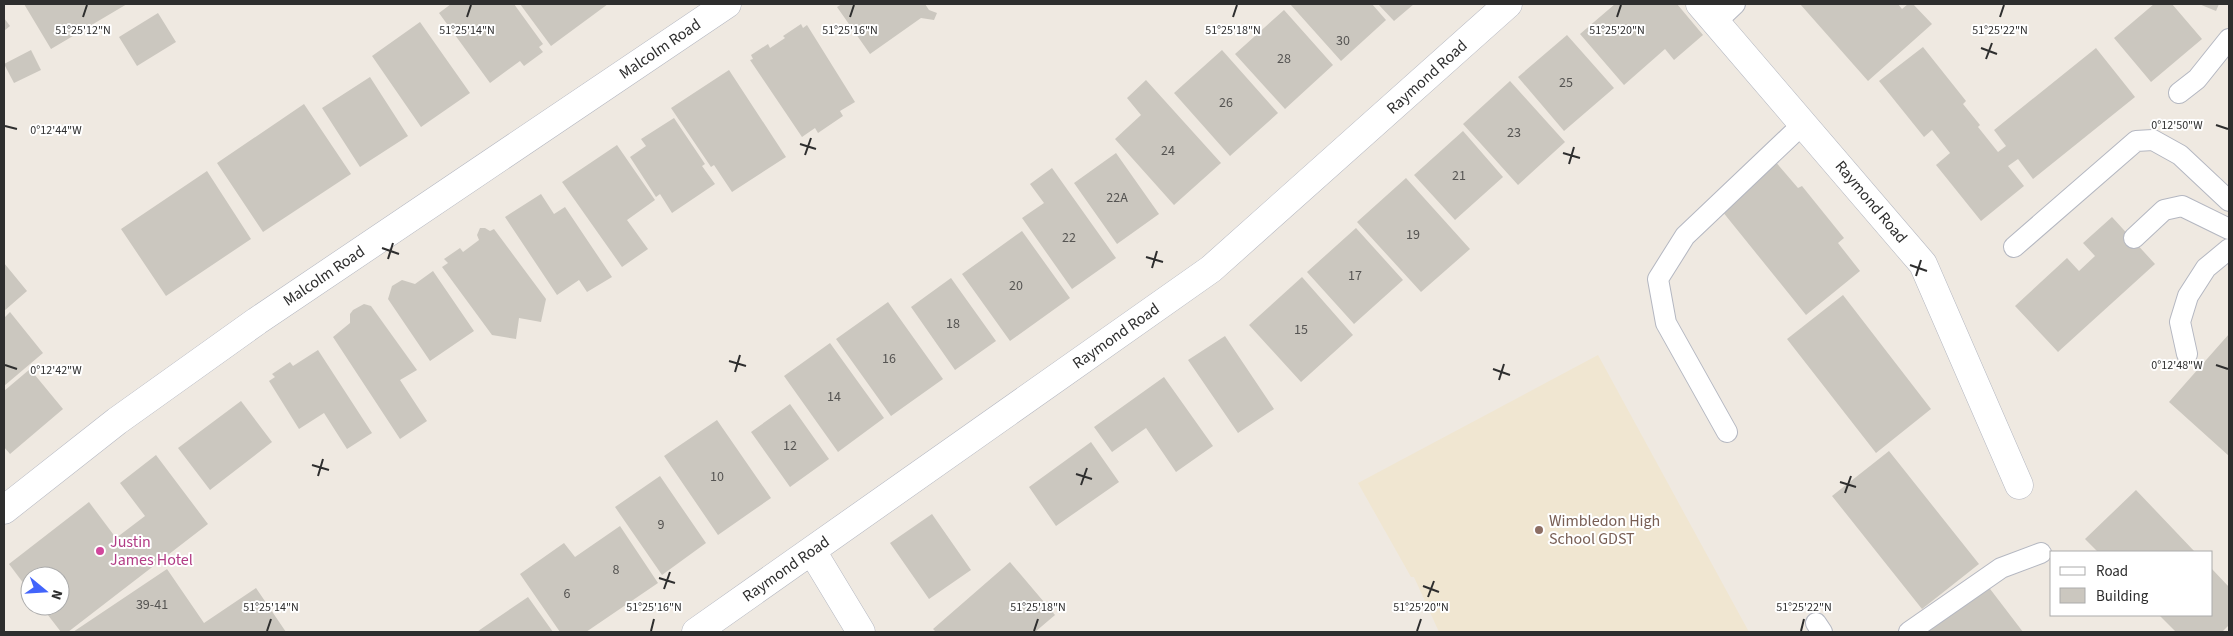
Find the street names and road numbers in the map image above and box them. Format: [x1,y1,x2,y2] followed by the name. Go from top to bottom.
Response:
[615,14,705,84] street label: Malcolm Road
[1382,35,1472,119] street label: Raymond Road
[1830,156,1912,248] street label: Raymond Road
[279,241,369,311] street label: Malcolm Road
[1068,298,1164,374] street label: Raymond Road
[738,531,834,607] street label: Raymond Road

